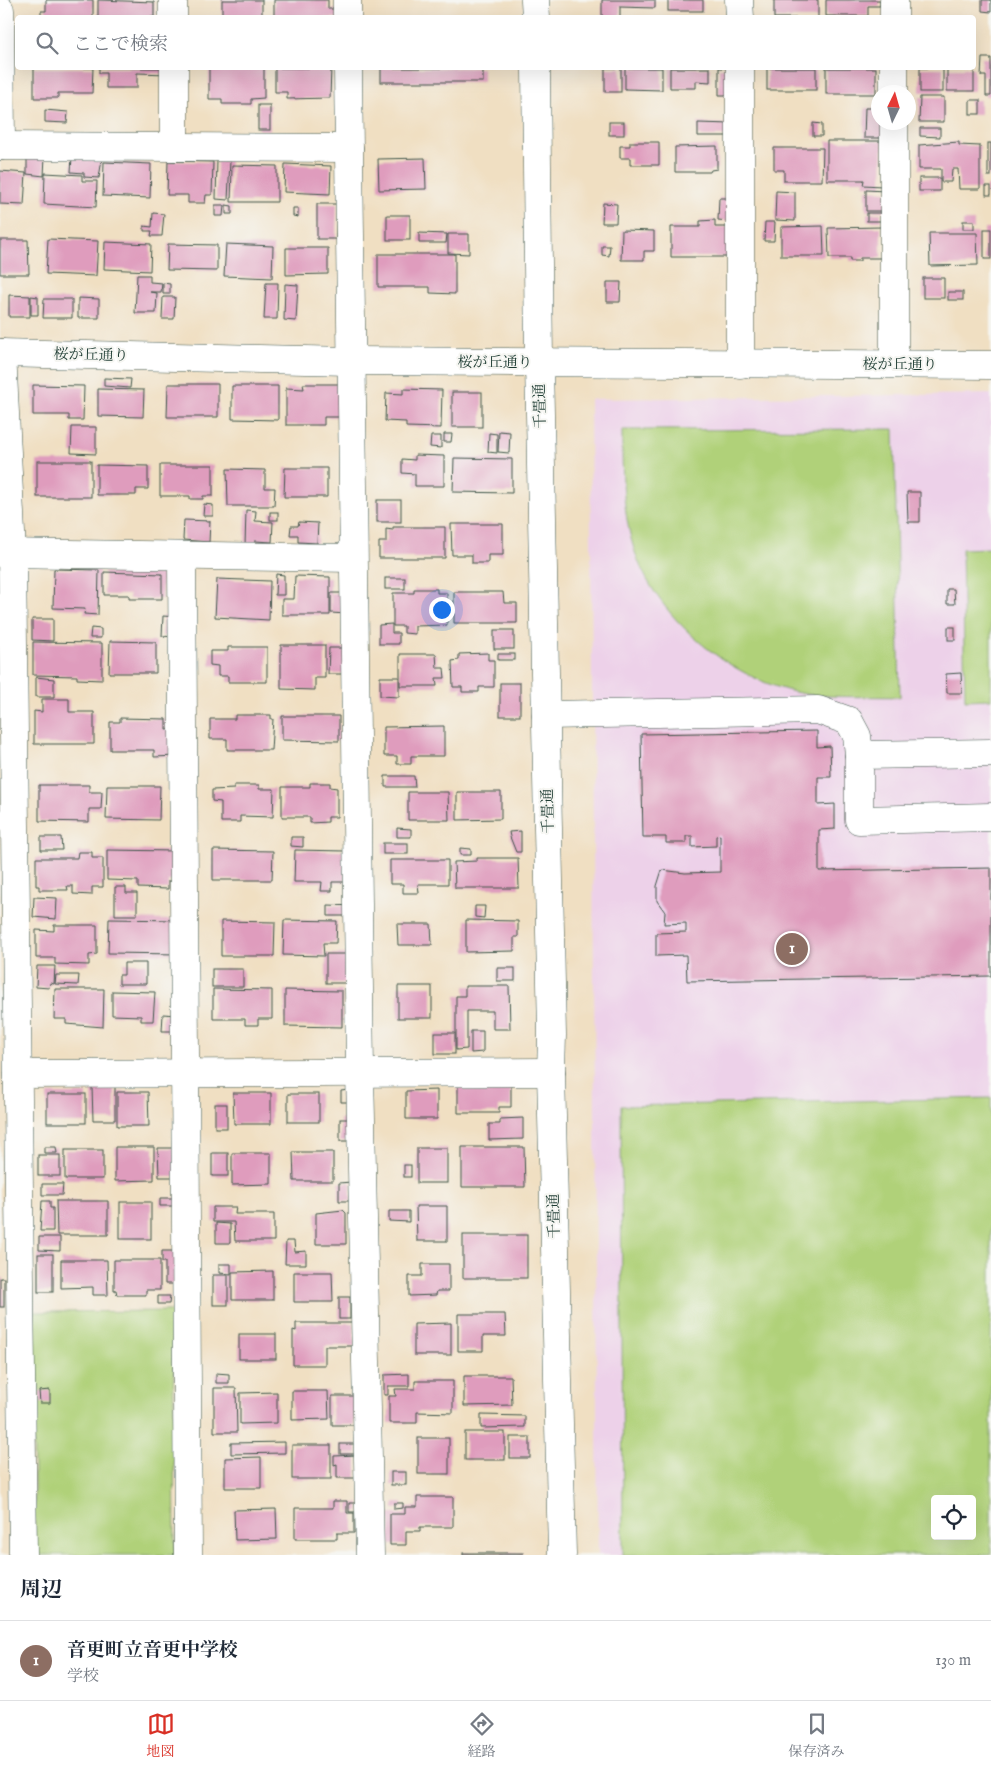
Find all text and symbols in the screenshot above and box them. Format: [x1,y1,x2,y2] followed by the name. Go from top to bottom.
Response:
[15,15,976,70] search box
[33,29,61,57] icon: search
[73,33,168,57] text: ここで検索
[871,85,916,130] north arrow
[53,345,129,365] street label: 桜が丘通り
[457,353,533,372] street label: 桜が丘通り
[862,355,938,374] street label: 桜が丘通り
[530,383,550,429] street label: 千畳通
[429,597,455,623] your location
[538,788,558,834] street label: 千畳通
[776,930,808,968] pin: 1
[544,1193,564,1239] street label: 千畳通
[931,1495,976,1540] map controls
[931,1495,976,1540] button: locate
[20,1577,62,1604] text: 周辺
[67,1639,238,1663] text: 音更町立音更中学校
[33,1651,39,1671] text: 1
[935,1651,971,1671] text: 130 m
[67,1667,99,1687] text: 学校
[147,1710,175,1761] tab: 地図
[468,1710,496,1761] tab: 経路
[789,1710,845,1761] tab: 保存済み

